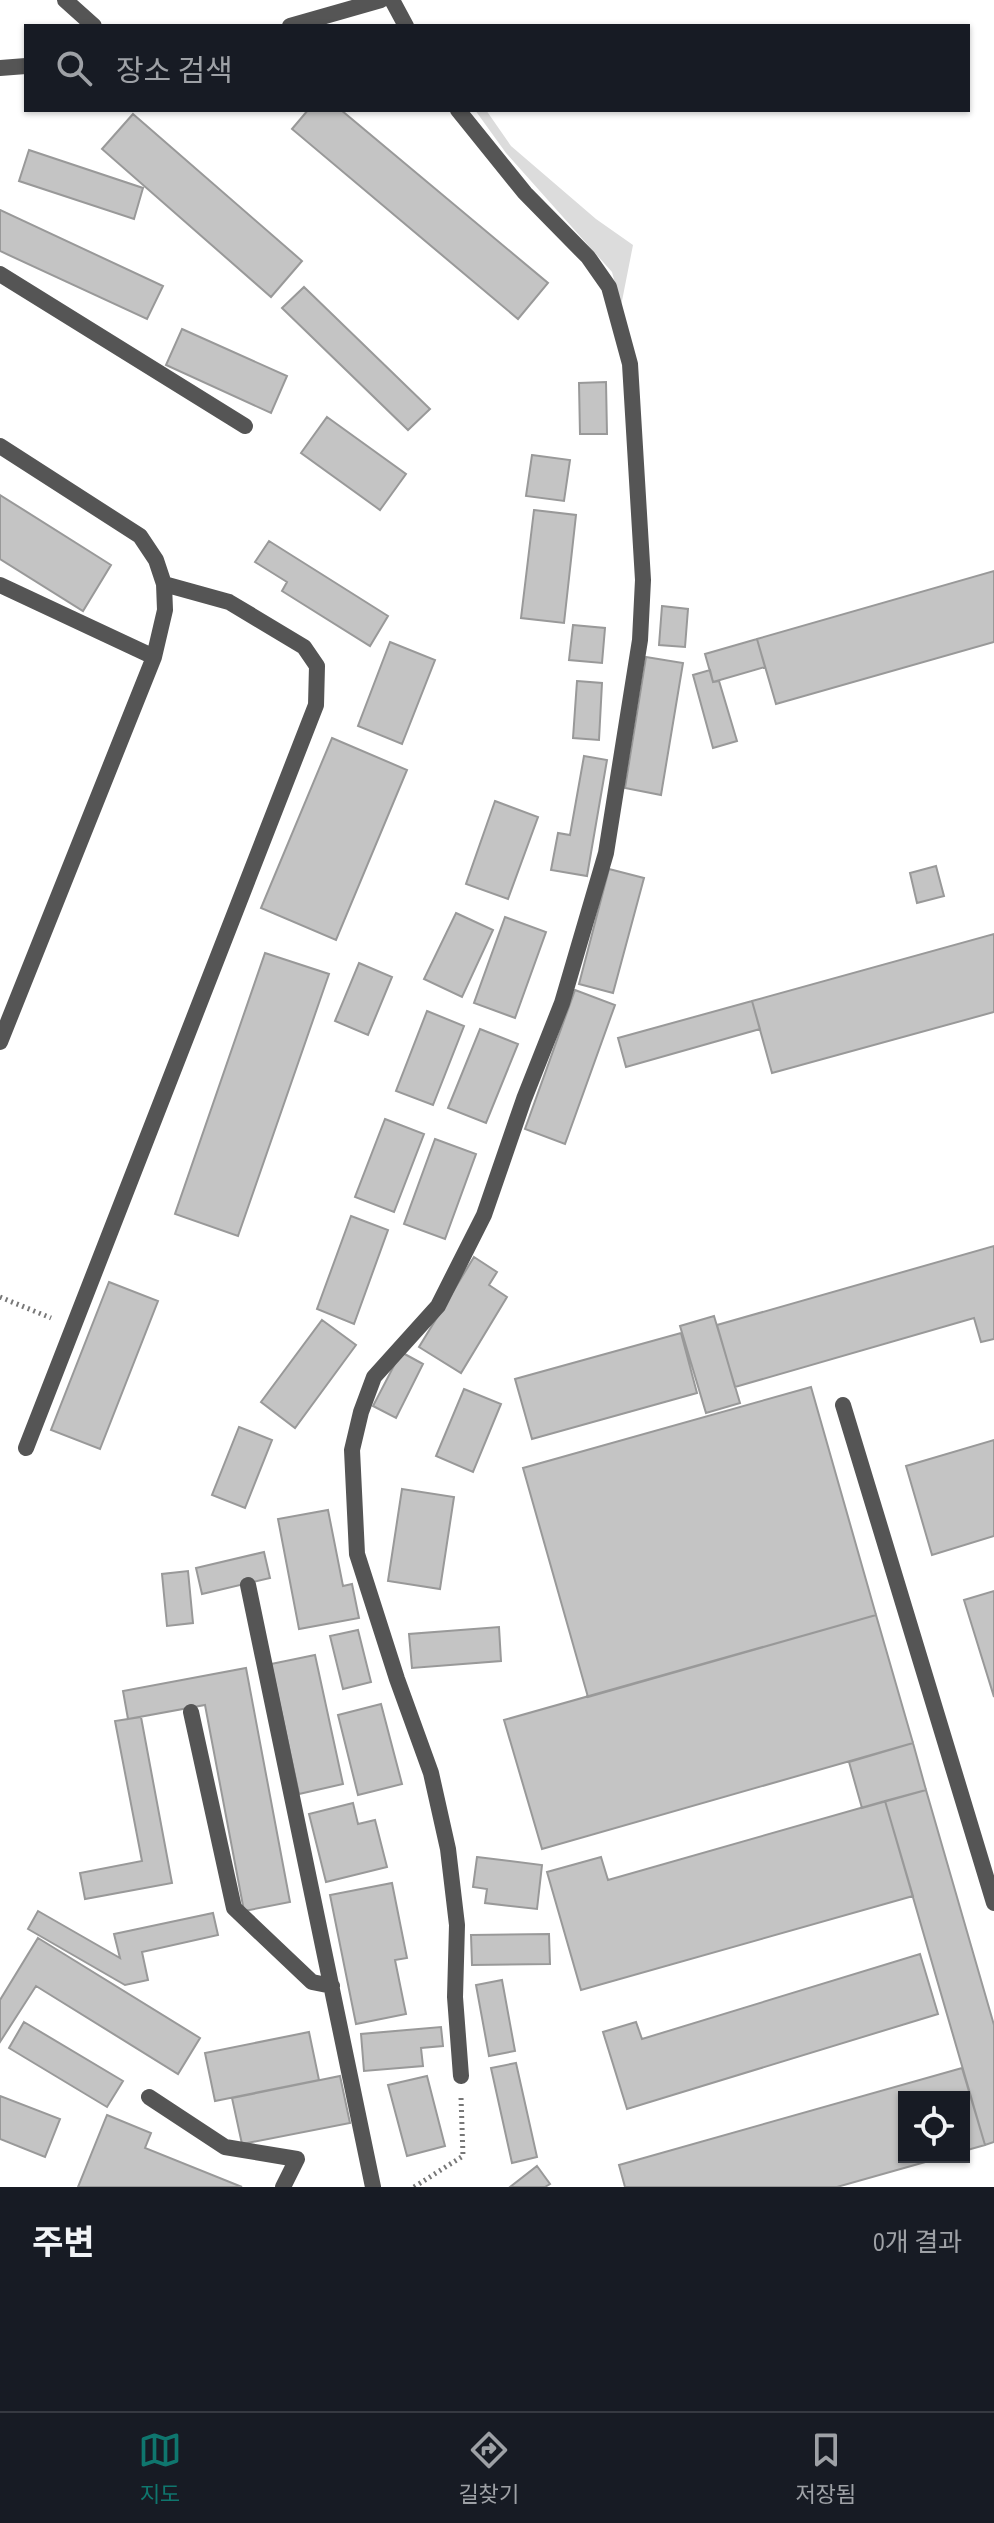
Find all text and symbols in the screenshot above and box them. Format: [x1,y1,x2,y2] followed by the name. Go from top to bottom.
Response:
[24,24,970,112] search box
[52,46,96,90] icon: search
[116,50,233,89] text: 장소 검색
[898,2091,970,2163] map controls
[898,2091,970,2163] button: locate
[32,2219,95,2263] text: 주변
[873,2225,962,2258] text: 0개 결과
[138,2428,182,2508] tab: 지도
[458,2428,519,2508] tab: 길찾기
[795,2428,856,2508] tab: 저장됨

